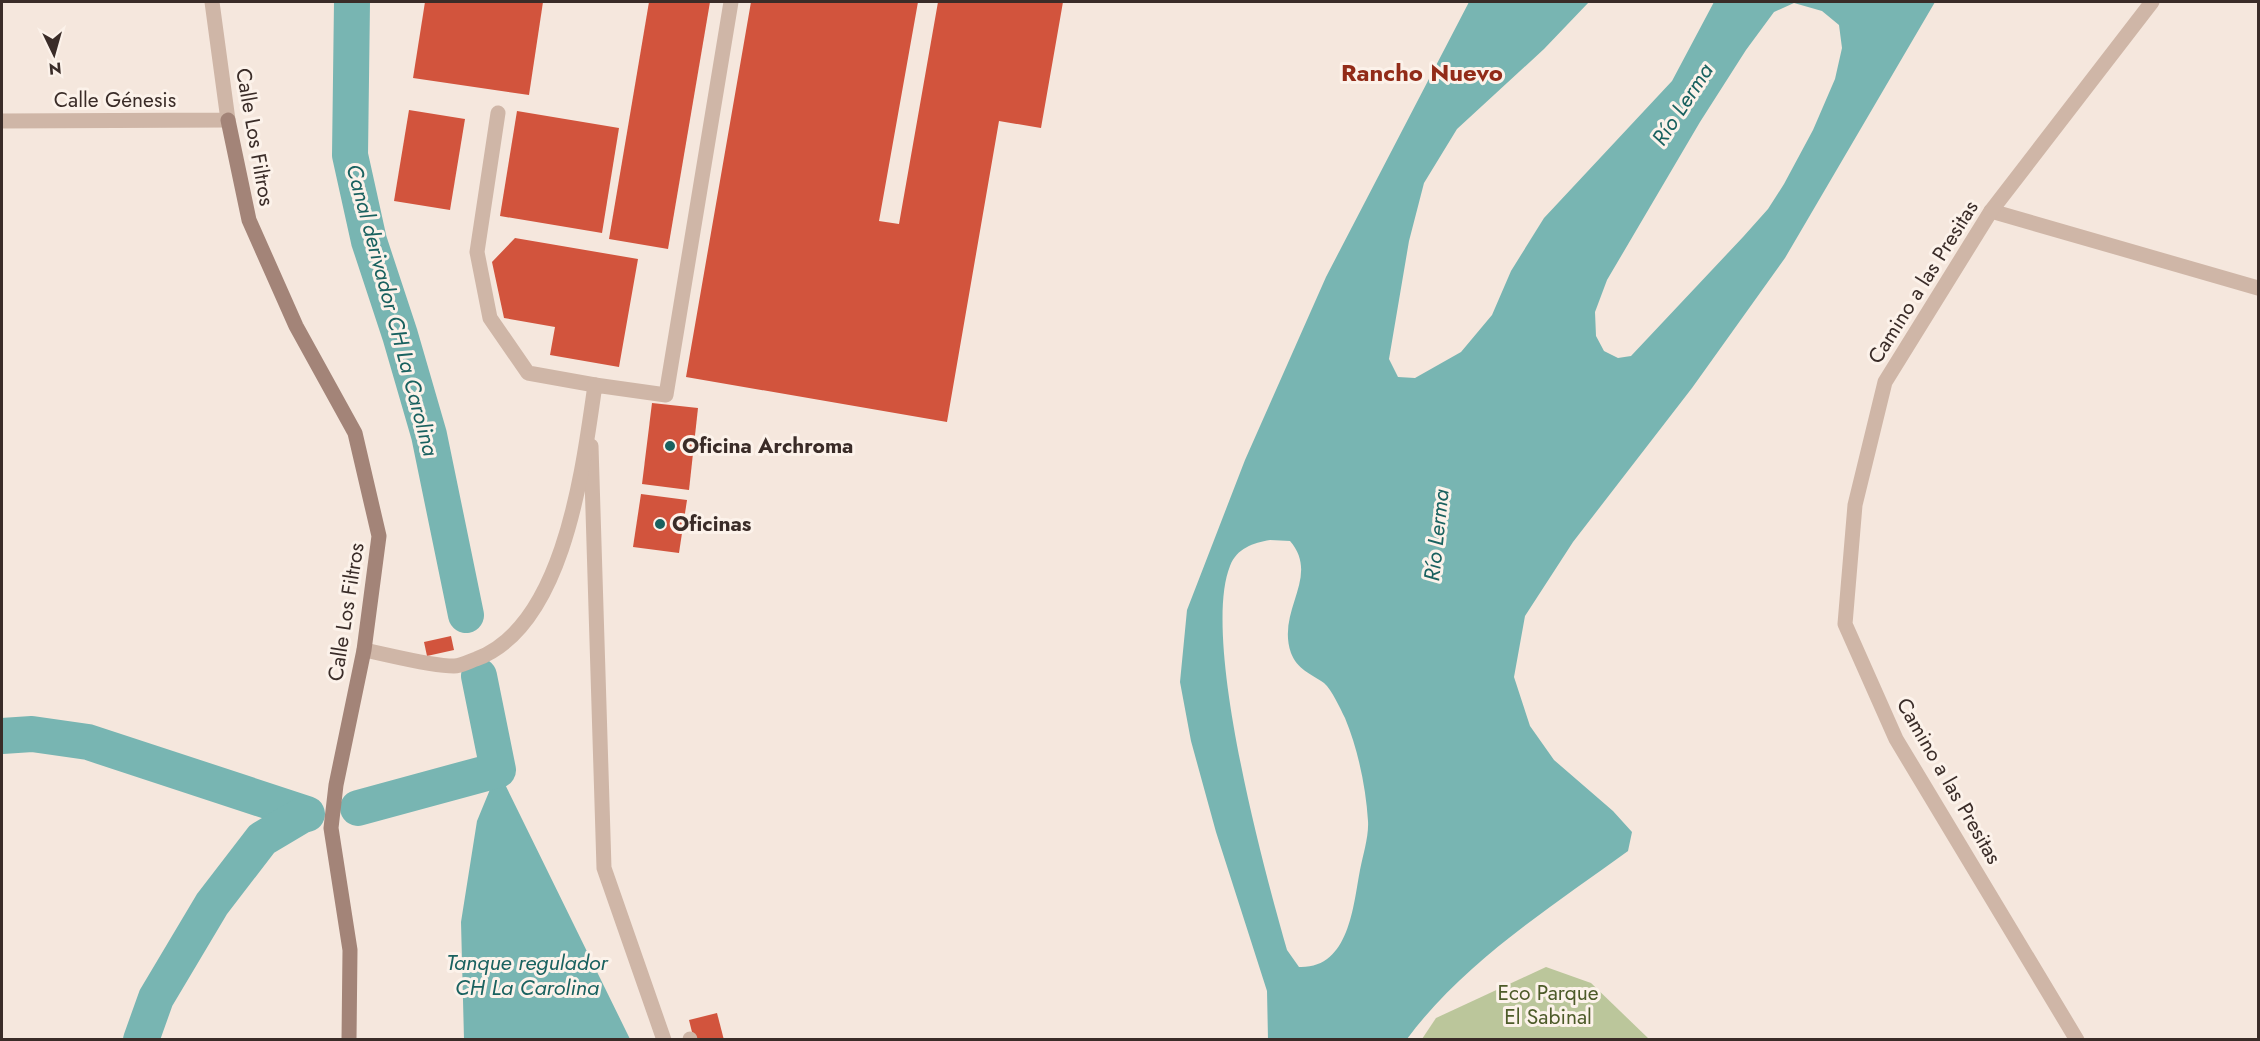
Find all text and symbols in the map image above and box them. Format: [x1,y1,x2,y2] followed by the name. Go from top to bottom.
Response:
[24,24,84,84] north arrow
[1341,55,1503,90] district label: Rancho Nuevo
[48,56,63,80] text: N
[1643,56,1721,152] water label: Río Lerma
[228,66,282,208] street label: Calle Los Filtros
[54,85,176,115] street label: Calle Génesis
[339,160,447,460] water label: Canal derivador CH La Carolina
[1861,195,1985,369] street label: Camino a las Presitas
[682,431,853,461] place label: Oficina Archroma
[663,439,677,453] marker: Oficina Archroma
[1415,487,1457,583] water label: Río Lerma
[672,509,752,539] place label: Oficinas
[653,517,667,531] marker: Oficinas
[320,541,372,683] street label: Calle Los Filtros
[1889,692,2009,870] street label: Camino a las Presitas
[446,946,609,1003] water label: Tanque regulador CH La Carolina
[1497,978,1599,1032] park label: Eco Parque El Sabinal

